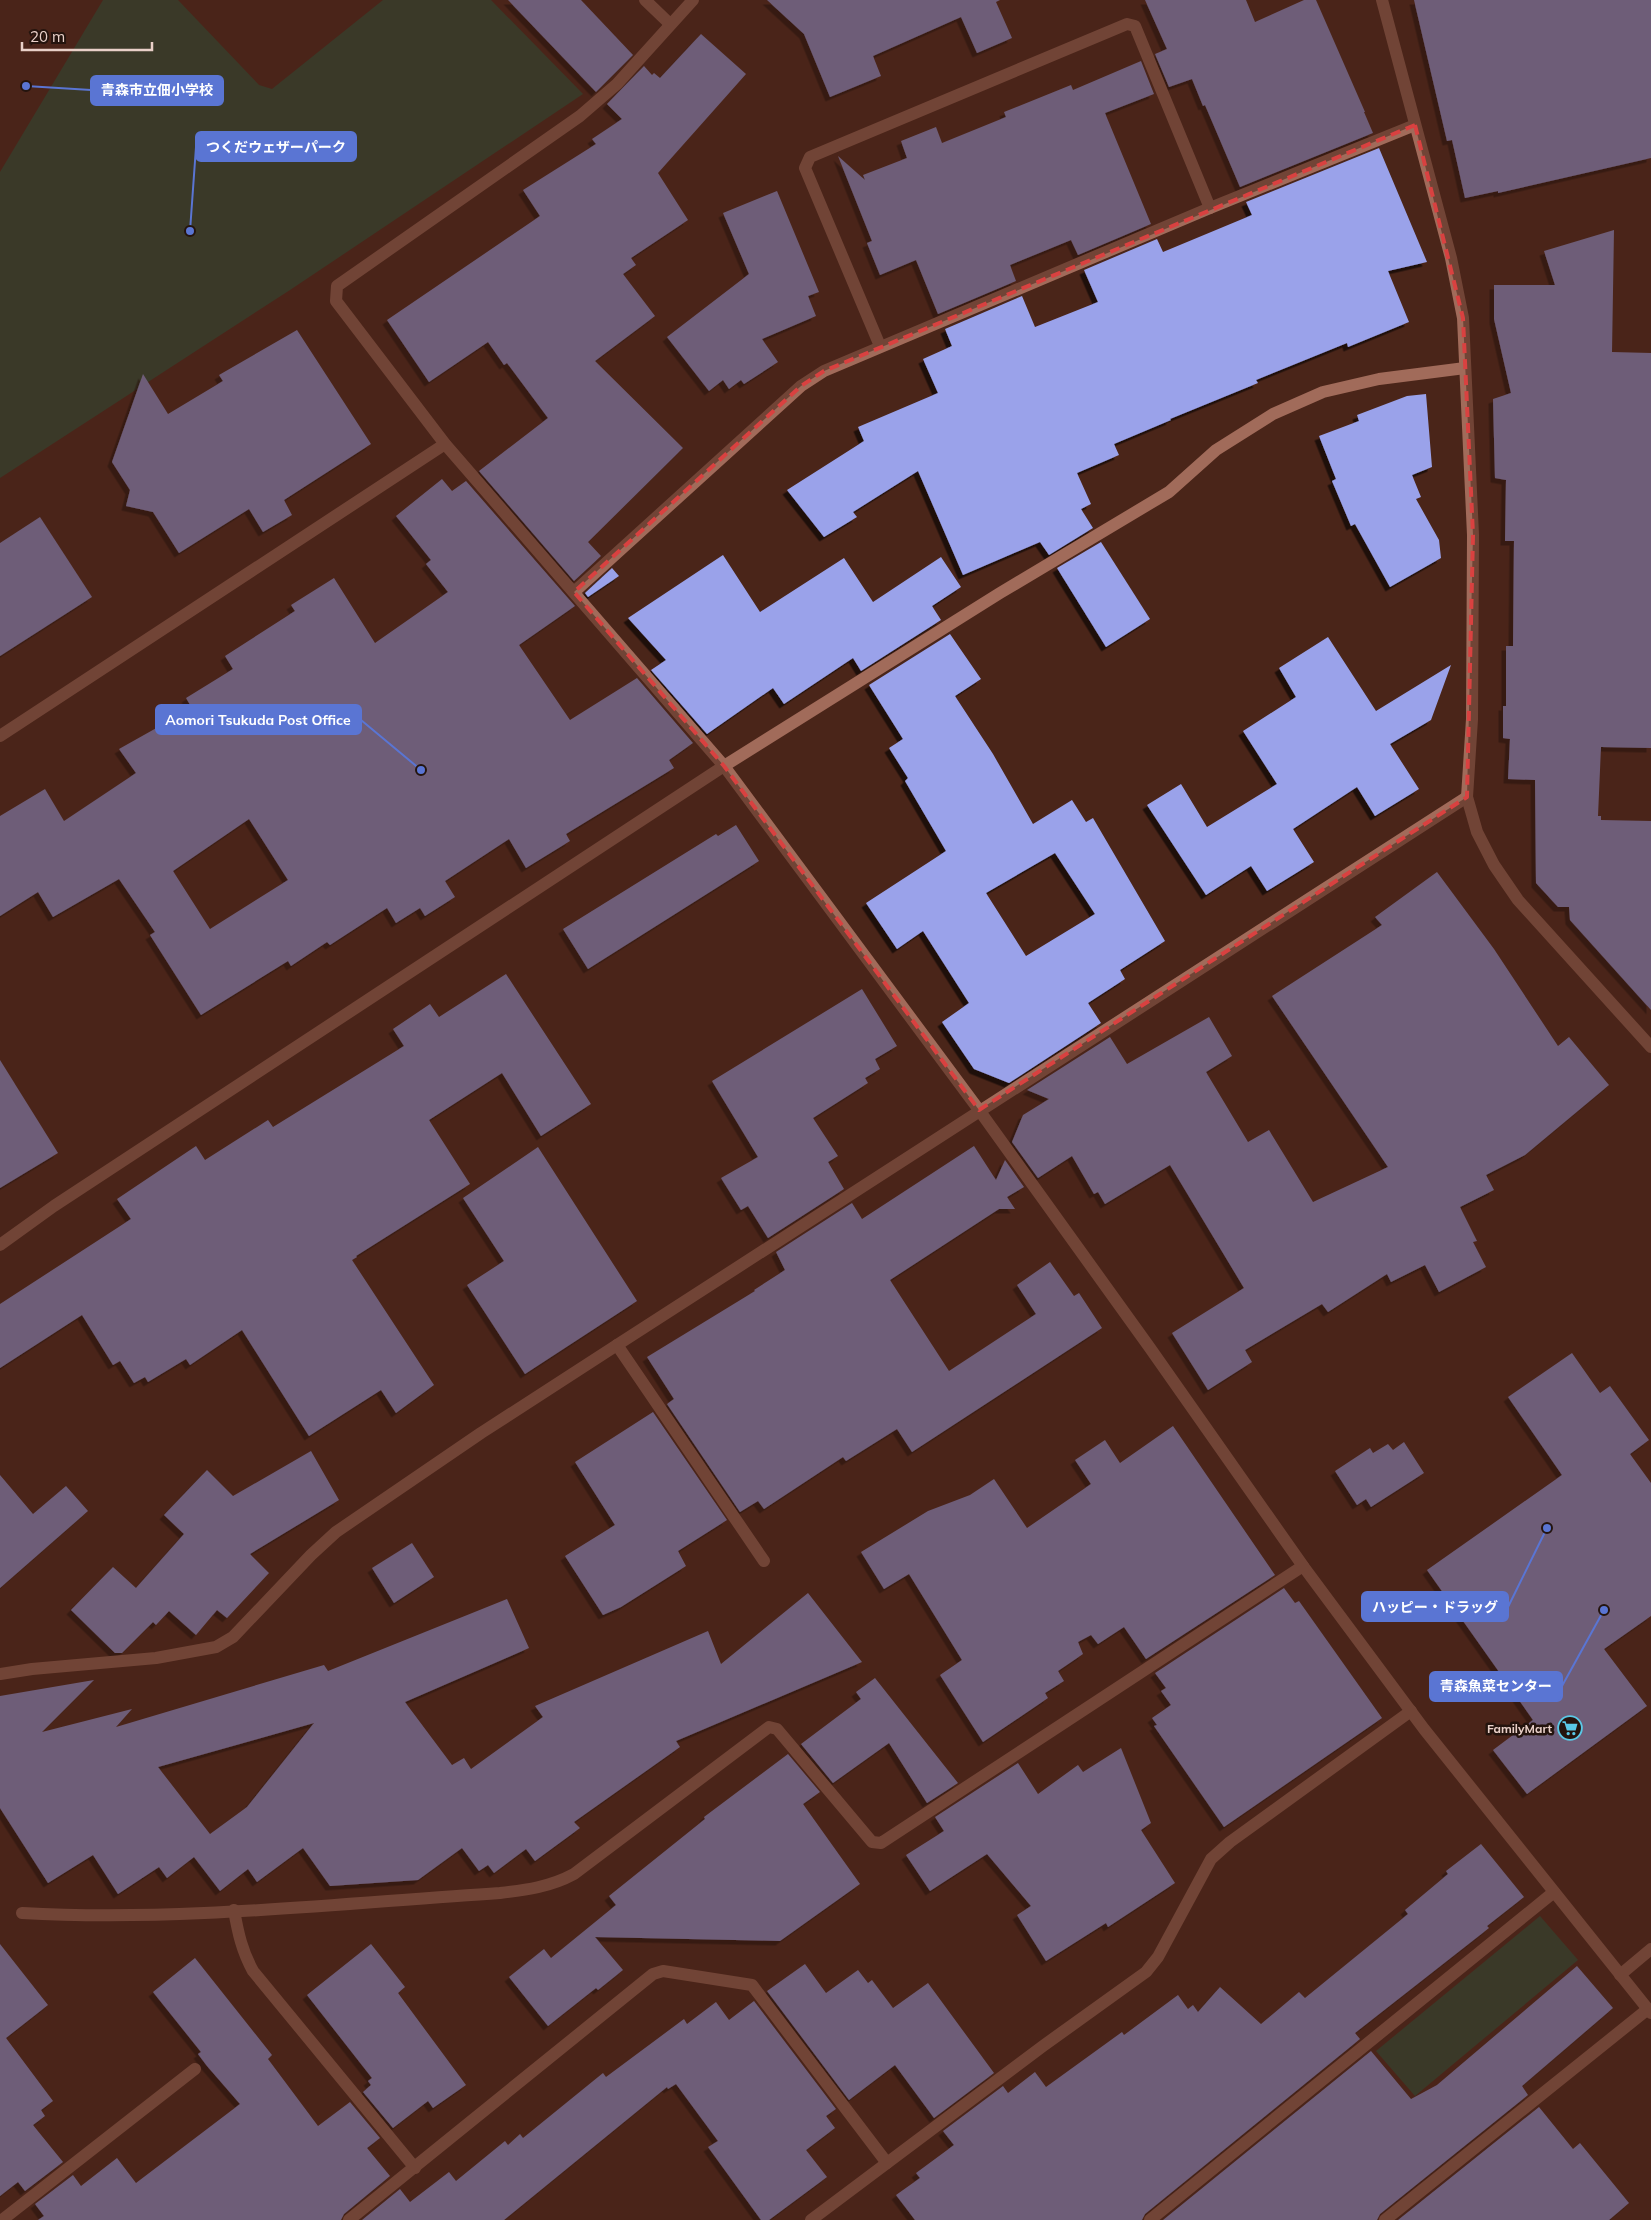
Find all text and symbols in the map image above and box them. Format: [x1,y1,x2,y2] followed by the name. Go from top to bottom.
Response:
[22,20,152,52] scale bar
[30,27,65,46] text: 20 m
[91,76,223,105] callout: 青森市立佃小学校
[101,81,213,99] text: 青森市立佃小学校
[196,132,356,161] callout: つくだウェザーパーク
[206,138,346,156] text: つくだウェザーパーク
[156,705,361,734] callout: Aomori Tsukuda Post Office
[165,711,351,729] text: Aomori Tsukuda Post Office
[1362,1592,1508,1621] callout: ハッピー・ドラッグ
[1372,1598,1498,1616] text: ハッピー・ドラッグ
[1430,1672,1562,1701] callout: 青森魚菜センター
[1440,1677,1552,1695] text: 青森魚菜センター
[1557,1715,1583,1741] supermarket icon: FamilyMart
[1487,1721,1552,1736] place label: FamilyMart

